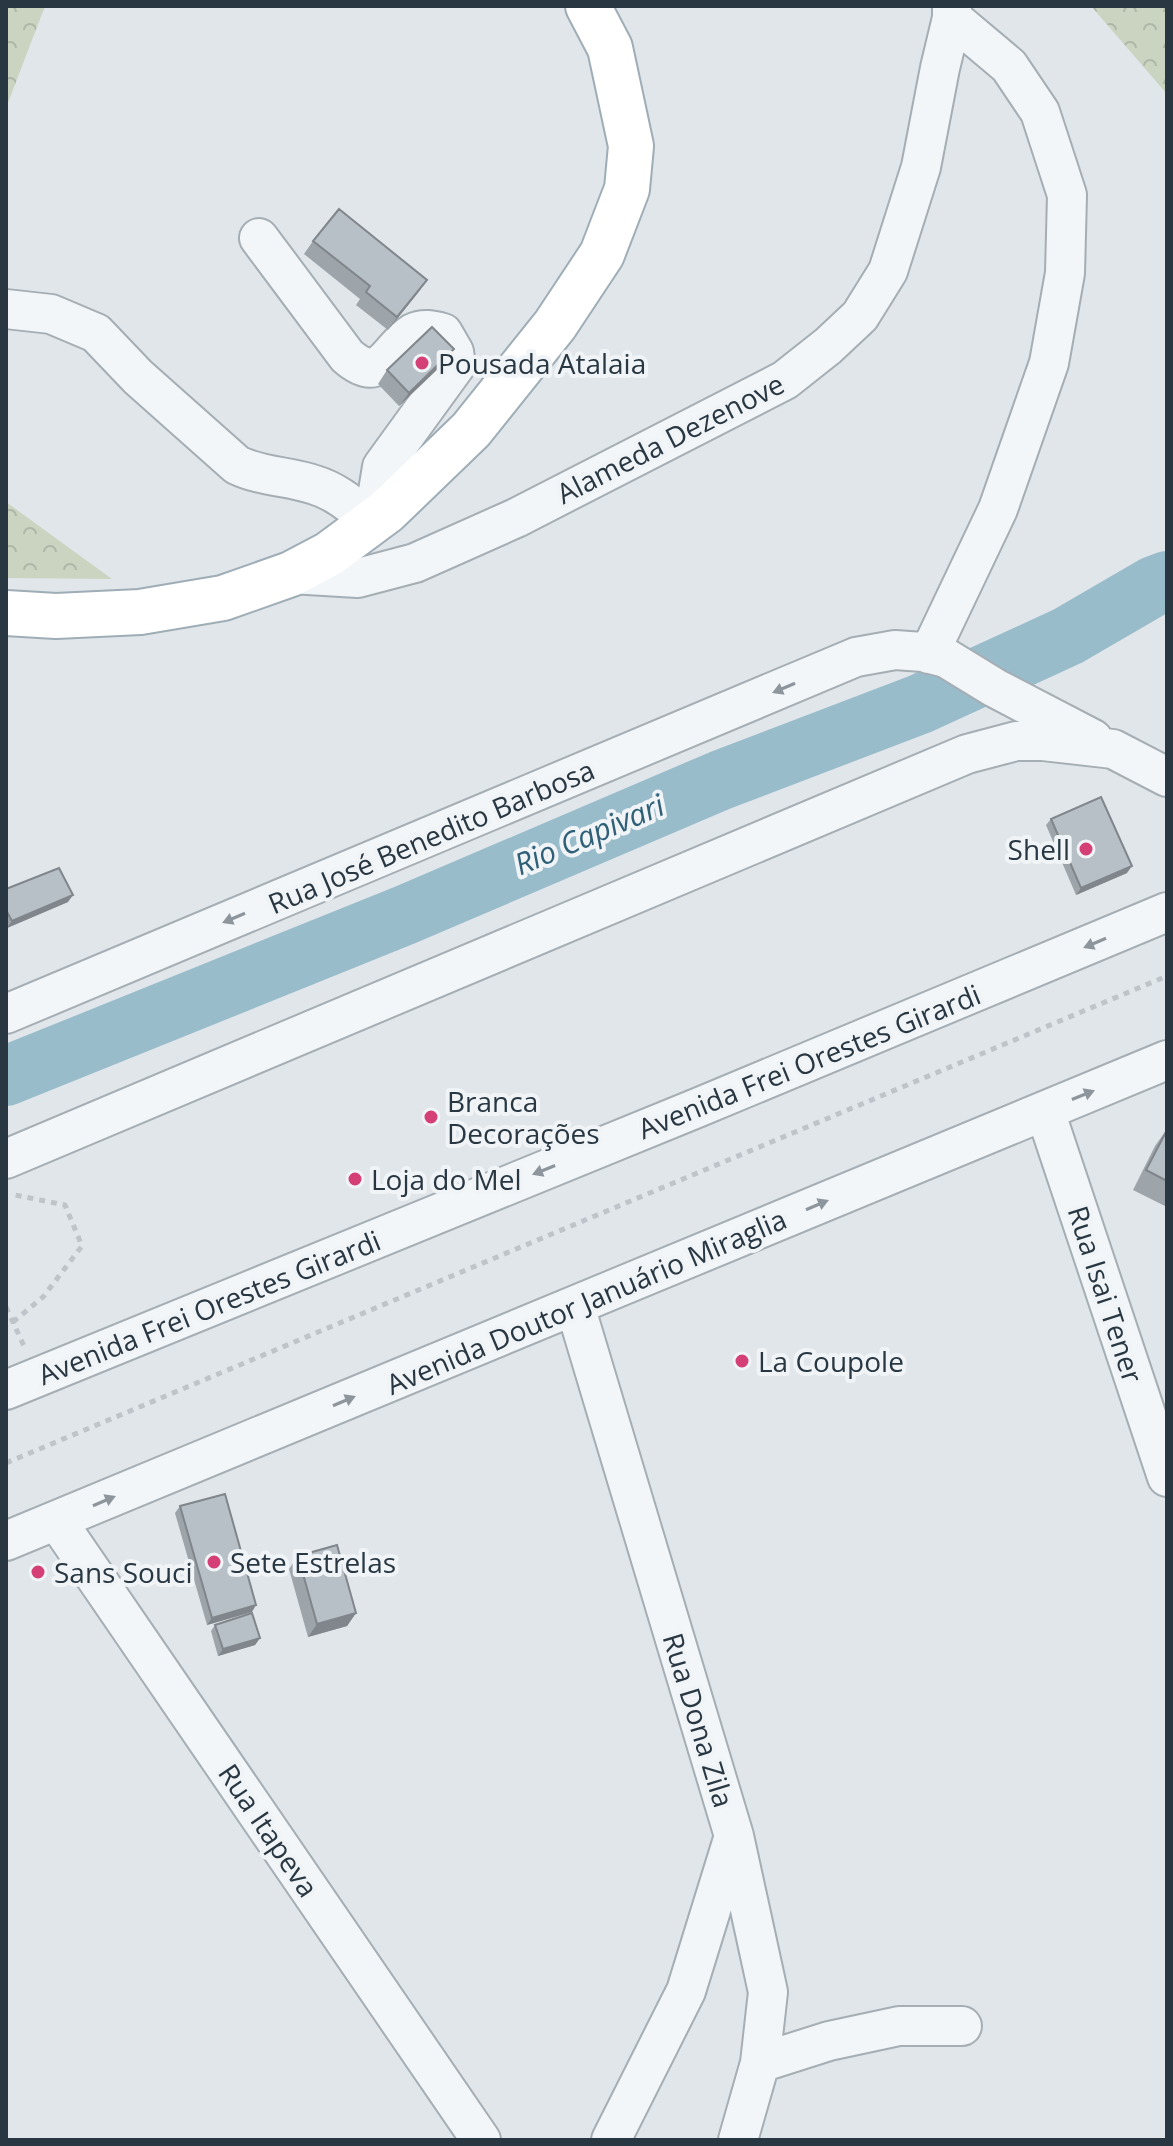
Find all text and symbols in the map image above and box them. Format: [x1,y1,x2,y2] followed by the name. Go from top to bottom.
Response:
[438,344,646,382] place label: Pousada Atalaia
[413,354,431,372] marker: Pousada Atalaia
[550,364,790,512] street label: Alameda Dezenove
[772,681,796,694] one-way arrow
[262,750,600,922] street label: Rua José Benedito Barbosa
[508,784,671,884] water label: Rio Capivari
[1008,830,1070,868] place label: Shell
[1077,840,1095,858] marker: Shell
[222,912,246,925] one-way arrow
[1083,936,1107,949] one-way arrow
[632,975,986,1147] street label: Avenida Frei Orestes Girardi
[447,1082,600,1152] place label: Branca Decorações
[1071,1088,1095,1101] one-way arrow
[422,1108,440,1126] marker: Branca Decorações
[371,1160,522,1198] place label: Loja do Mel
[532,1164,556,1177] one-way arrow
[346,1170,364,1188] marker: Loja do Mel
[380,1199,792,1403] street label: Avenida Doutor Januário Miraglia
[805,1199,829,1212] one-way arrow
[1060,1201,1153,1388] street label: Rua Isai Tener
[32,1221,386,1393] street label: Avenida Frei Orestes Girardi
[758,1342,904,1380] place label: La Coupole
[733,1352,751,1370] marker: La Coupole
[332,1395,356,1408] one-way arrow
[92,1495,116,1508] one-way arrow
[230,1543,396,1581] place label: Sete Estrelas
[54,1553,193,1591] place label: Sans Souci
[205,1553,223,1571] marker: Sete Estrelas
[29,1563,47,1581] marker: Sans Souci
[654,1628,744,1812] street label: Rua Dona Zila
[210,1756,328,1904] street label: Rua Itapeva

